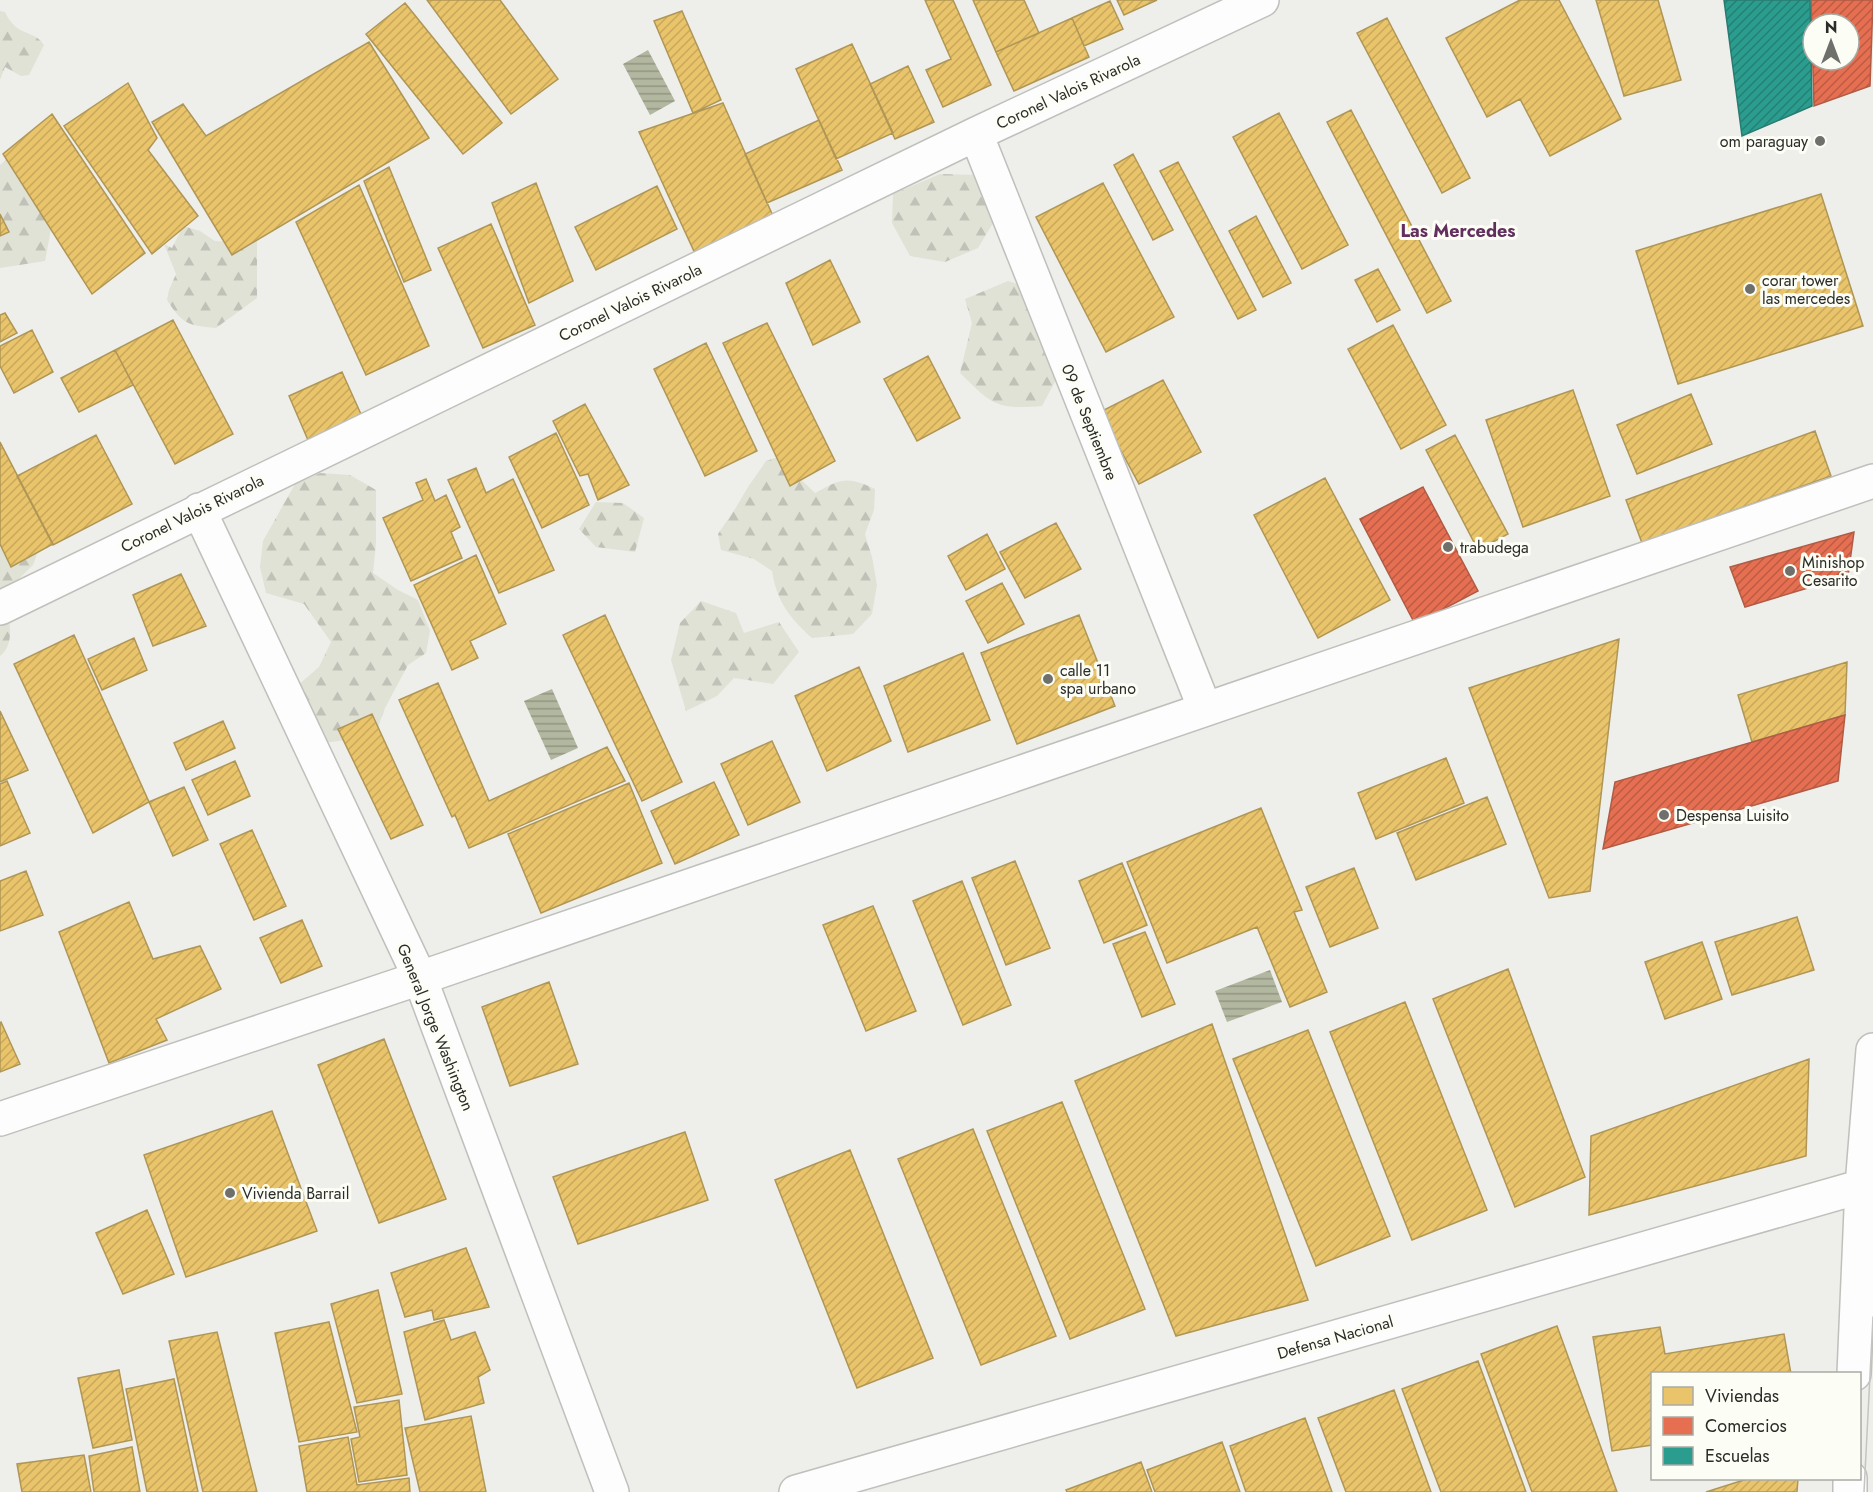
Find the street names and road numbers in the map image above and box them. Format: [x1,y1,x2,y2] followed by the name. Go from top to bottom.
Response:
[992,48,1144,135] street label: Coronel Valois Rivarola
[555,258,706,347] street label: Coronel Valois Rivarola
[1056,361,1123,484] street label: 09 de Septiembre
[117,469,268,558] street label: Coronel Valois Rivarola
[391,940,480,1114] street label: General Jorge Washington
[1274,1310,1396,1365] street label: Defensa Nacional

